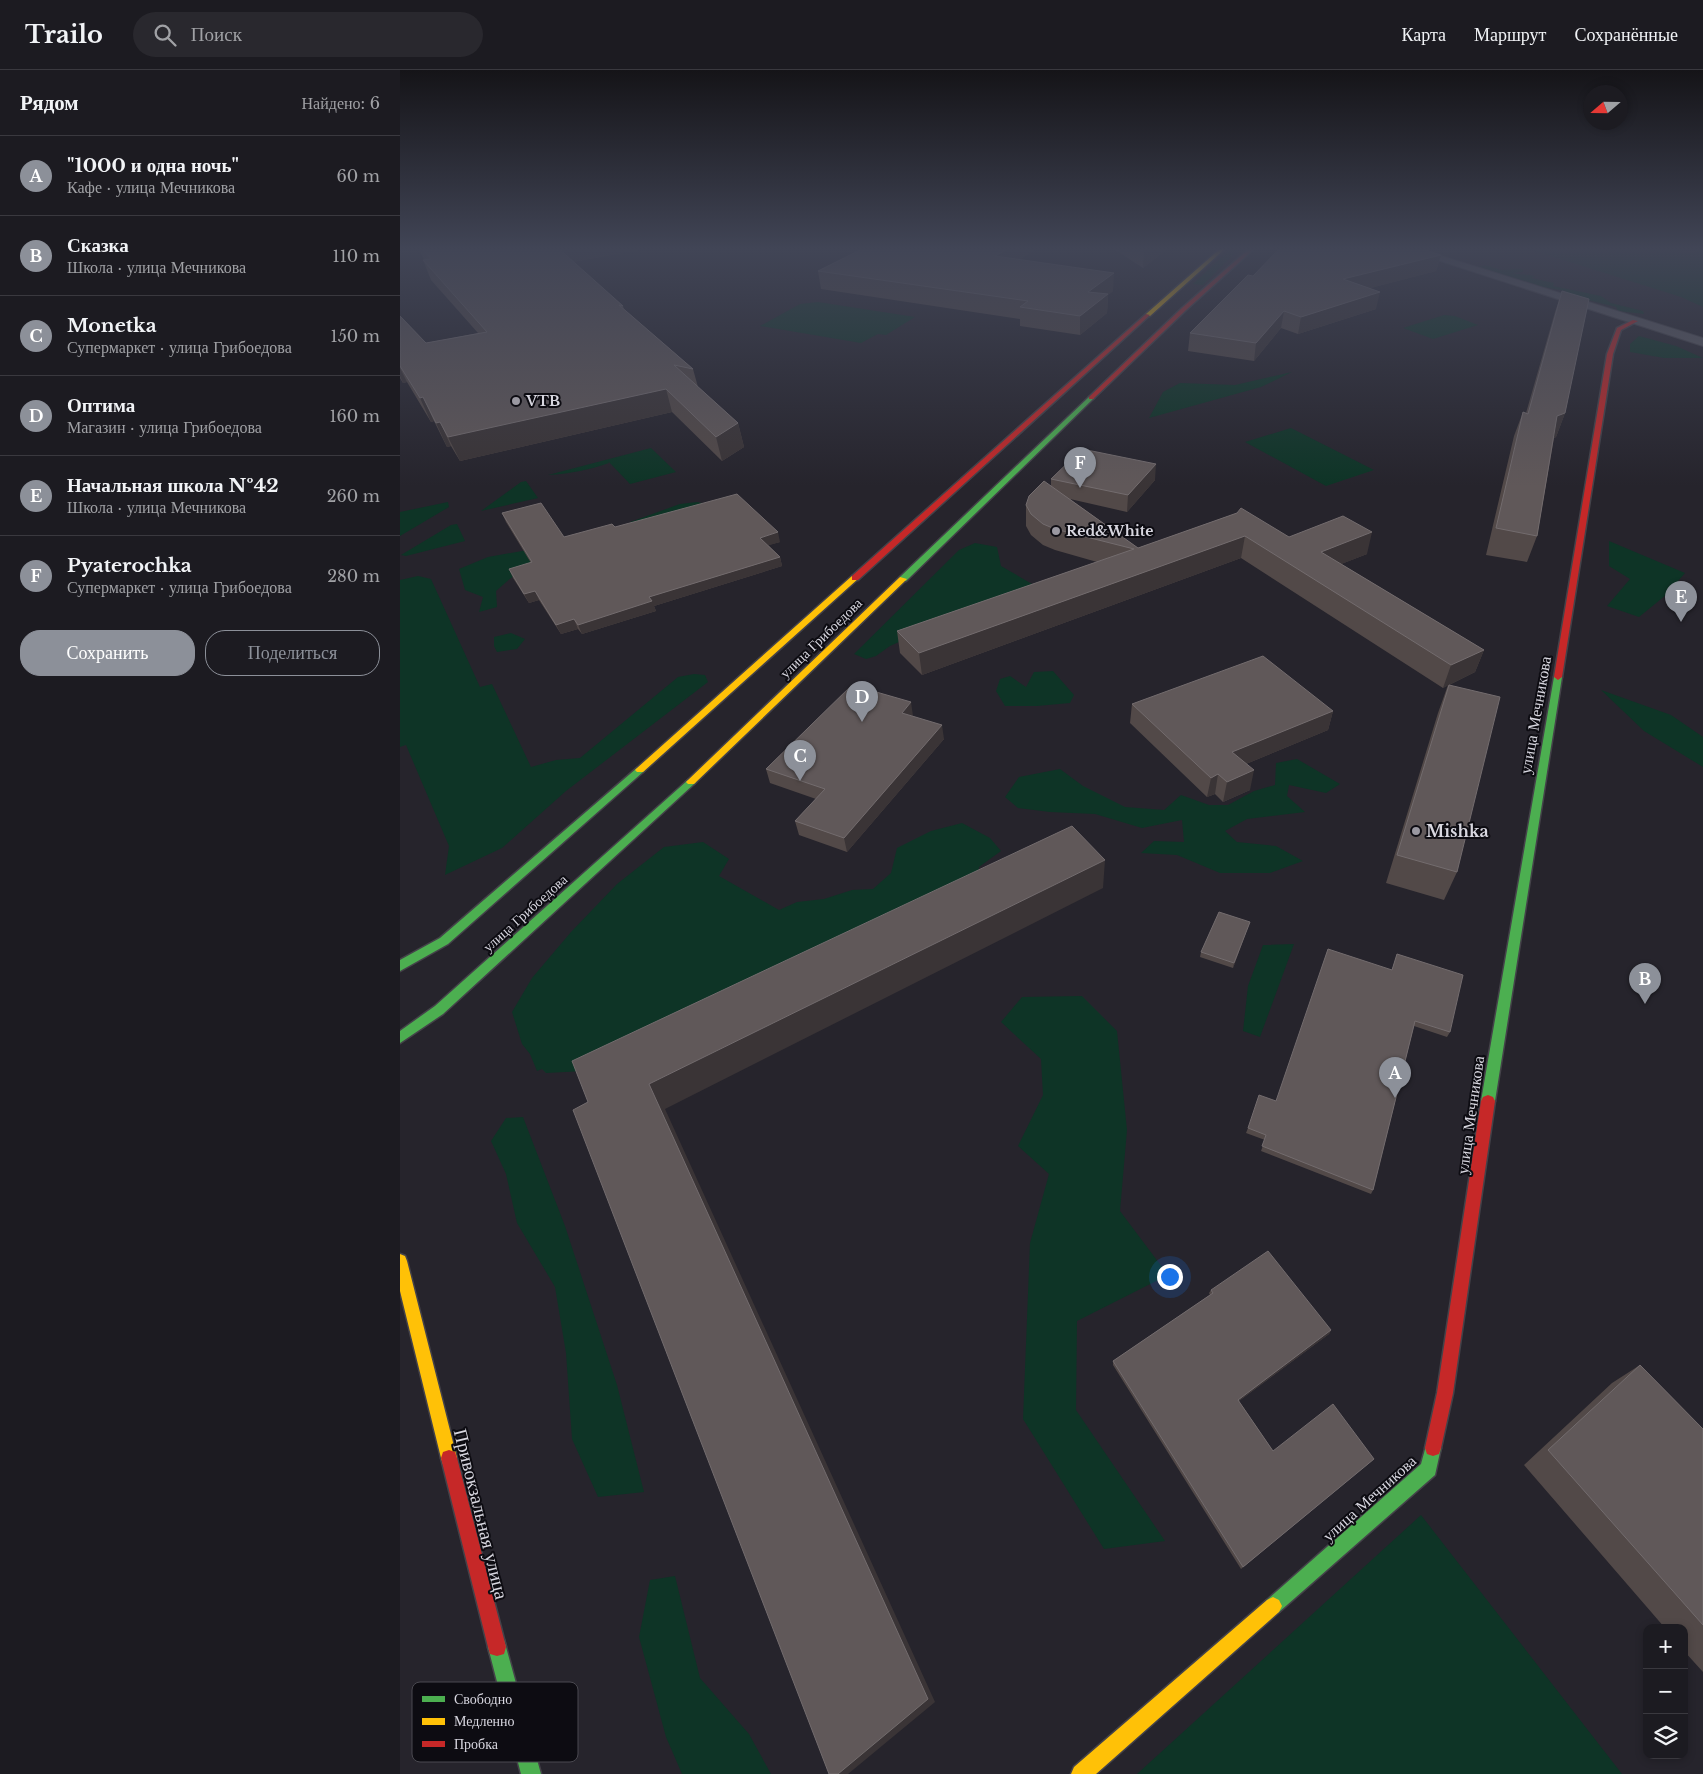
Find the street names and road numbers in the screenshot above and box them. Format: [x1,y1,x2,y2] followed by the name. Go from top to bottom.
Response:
[776,594,866,682] street label: улица Грибоедова
[1515,654,1555,776] street label: улица Мечникова
[479,870,571,956] street label: улица Грибоедова
[1452,1054,1488,1176] street label: улица Мечникова
[449,1426,513,1602] street label: Привокзальная улица
[1318,1451,1420,1545] street label: улица Мечникова

